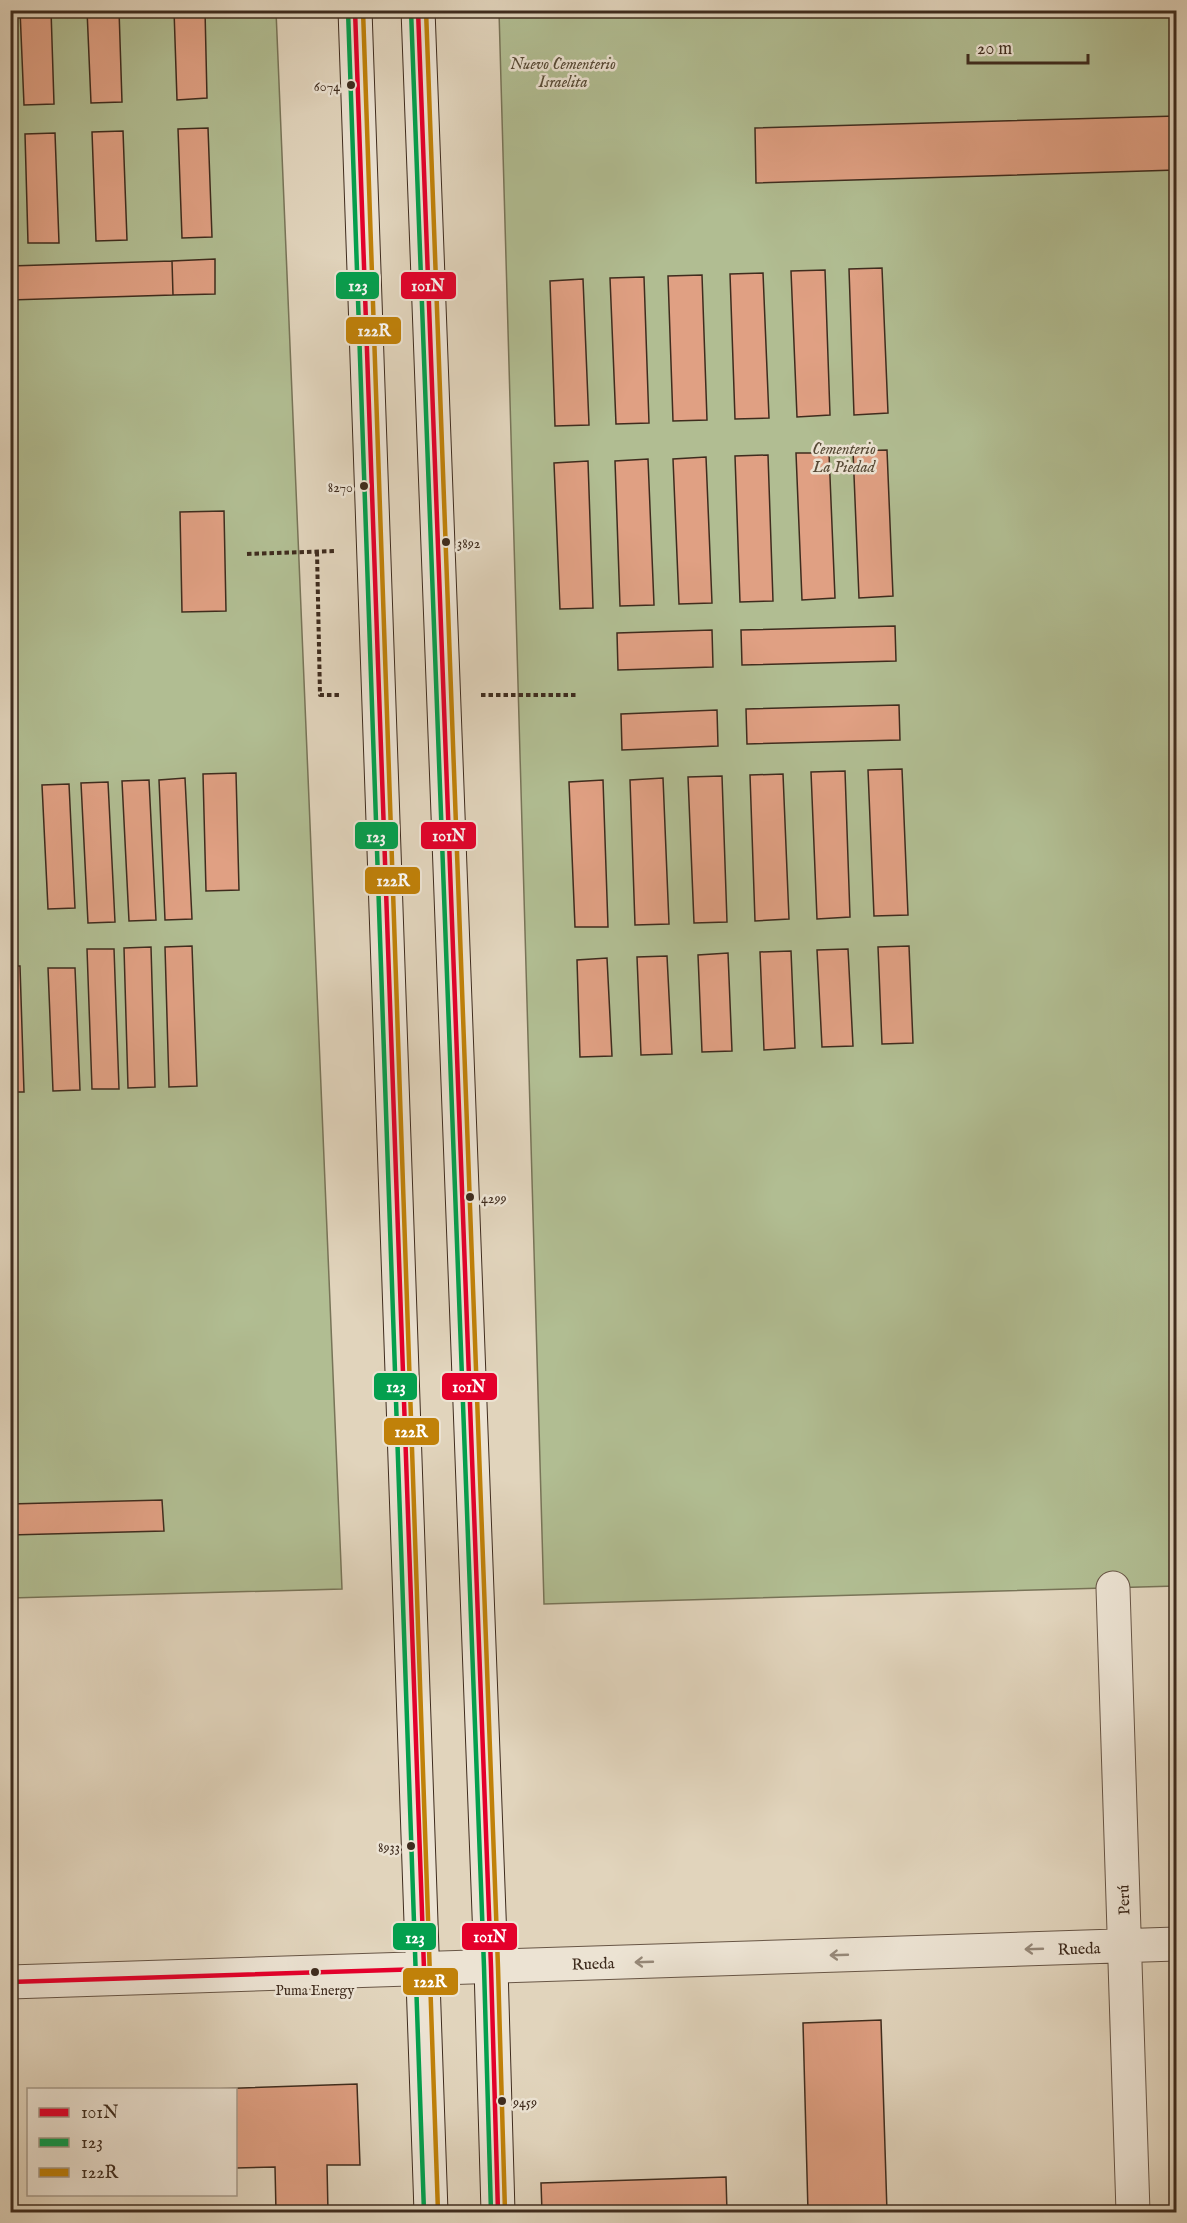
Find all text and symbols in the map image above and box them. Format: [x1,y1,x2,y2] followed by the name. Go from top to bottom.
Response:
[968,27,1088,65] scale bar
[977,38,1012,61] text: 20 m
[510,55,616,93] park label: Nuevo Cementerio Israelita
[314,78,340,96] place label: 6074
[345,79,357,91] marker: 6074
[335,271,380,300] line badge: 123
[400,271,457,300] line badge: 101N
[348,277,368,297] text: 123
[411,277,445,297] text: 101N
[345,316,402,345] line badge: 122R
[357,322,391,342] text: 122R
[812,440,877,478] park label: Cementerio La Piedad
[328,479,353,497] place label: 8270
[358,480,370,492] marker: 8270
[457,535,481,553] place label: 3892
[440,536,452,548] marker: 3892
[354,821,399,850] line badge: 123
[420,821,477,850] line badge: 101N
[432,827,466,847] text: 101N
[366,828,386,848] text: 123
[364,866,421,895] line badge: 122R
[376,872,410,892] text: 122R
[481,1190,507,1208] place label: 4299
[464,1191,476,1203] marker: 4299
[373,1372,418,1401] line badge: 123
[441,1372,498,1401] line badge: 101N
[386,1378,406,1398] text: 123
[452,1378,486,1398] text: 101N
[383,1417,440,1446] line badge: 122R
[394,1423,428,1443] text: 122R
[378,1839,400,1857] place label: 8933
[405,1840,417,1852] marker: 8933
[1114,1884,1136,1916] street label: Perú
[392,1922,437,1951] line badge: 123
[461,1922,518,1951] line badge: 101N
[473,1928,507,1948] text: 101N
[405,1929,425,1949] text: 123
[1057,1939,1101,1961] street label: Rueda
[1025,1943,1045,1955] one-way arrow
[830,1950,850,1961] one-way arrow
[571,1954,615,1976] street label: Rueda
[635,1956,655,1967] one-way arrow
[309,1966,321,1978] marker: Puma Energy
[402,1967,459,1996] line badge: 122R
[413,1973,447,1993] text: 122R
[276,1982,355,2000] place label: Puma Energy
[27,2088,237,2196] legend
[512,2094,537,2112] place label: 9459
[496,2095,508,2107] marker: 9459
[81,2102,119,2125] text: 101N
[81,2132,103,2155] text: 123
[81,2162,120,2185] text: 122R

